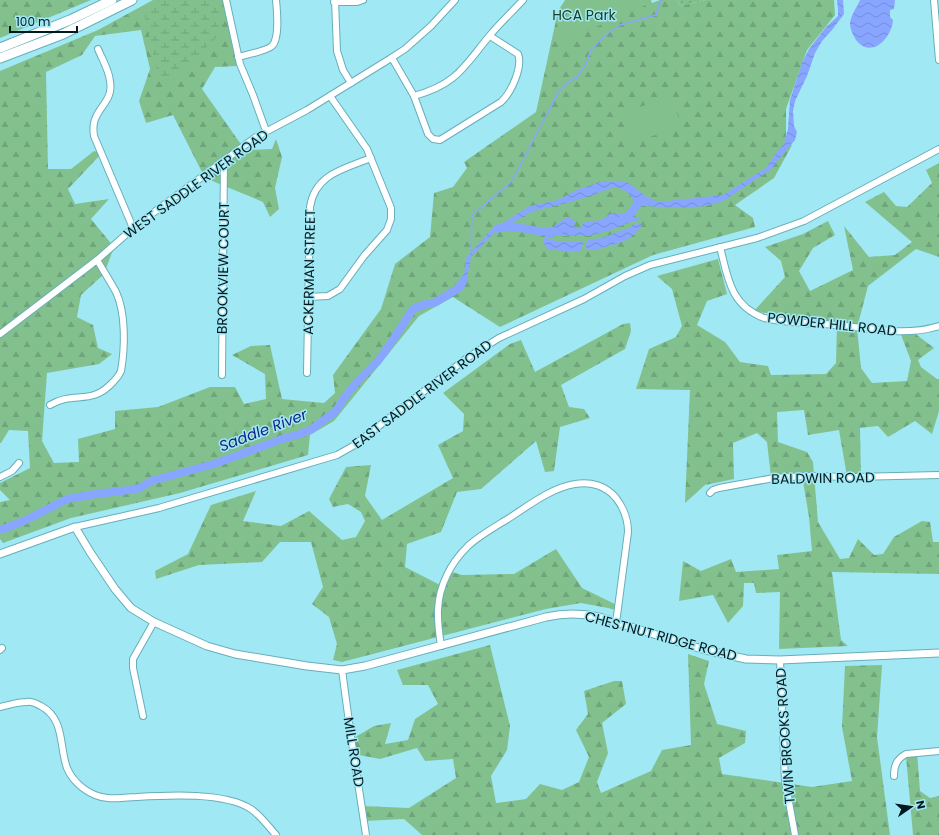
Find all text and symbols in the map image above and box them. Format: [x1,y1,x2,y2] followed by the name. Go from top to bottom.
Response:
[552,5,617,25] park label: HCA Park
[10,8,77,34] scale bar
[16,13,50,30] text: 100 m
[120,125,273,243] street label: WEST SADDLE RIVER ROAD
[212,201,234,334] street label: BROOKVIEW COURT
[298,209,320,335] street label: ACKERMAN STREET
[766,307,898,341] street label: POWDER HILL ROAD
[348,335,496,453] street label: EAST SADDLE RIVER ROAD
[216,403,310,456] water label: Saddle River
[771,467,875,489] street label: BALDWIN ROAD
[583,606,739,666] street label: CHESTNUT RIDGE ROAD
[770,667,800,805] street label: TWIN BROOKS ROAD
[339,716,369,788] street label: MILL ROAD
[891,787,931,827] north arrow
[912,799,929,811] text: N

